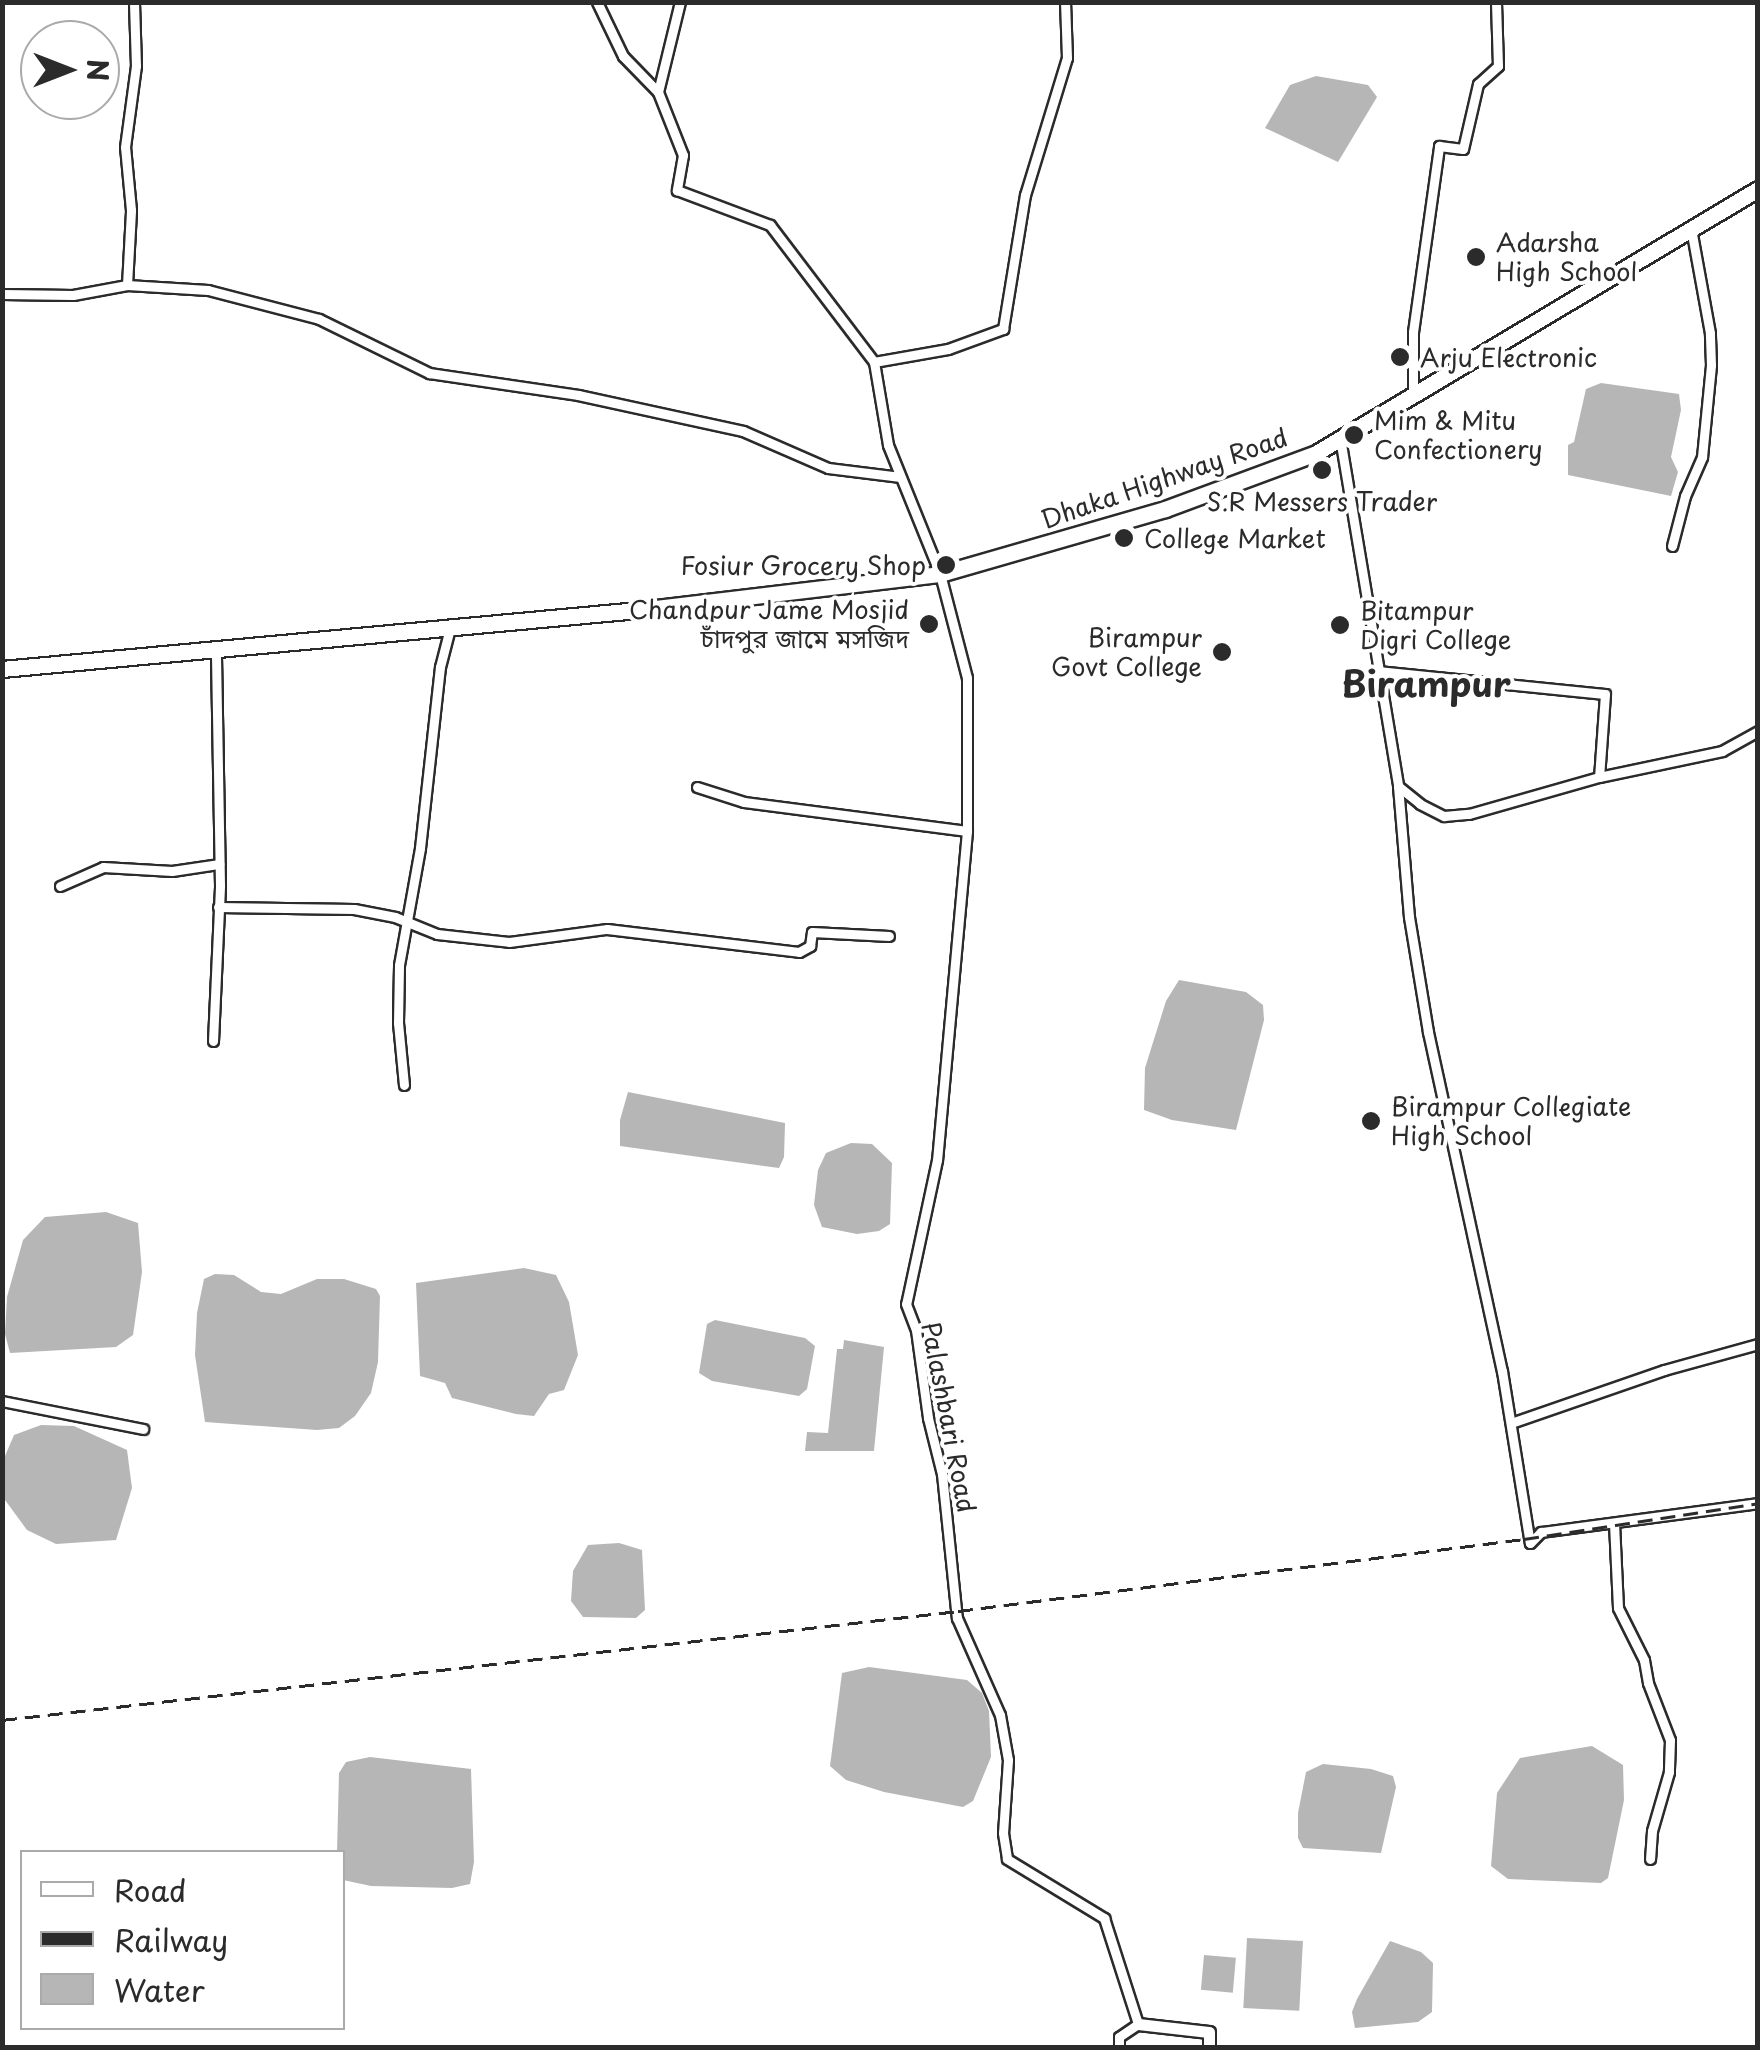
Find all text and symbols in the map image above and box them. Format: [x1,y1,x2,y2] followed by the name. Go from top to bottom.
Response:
[20,20,120,120] north arrow
[77,59,120,81] text: N
[1496,228,1638,287] place label: Adarsha High School
[1465,246,1487,268] marker: Adarsha High School
[1420,342,1598,372] place label: Arju Electronic
[1389,346,1411,368] marker: Arju Electronic
[1374,406,1543,465] place label: Mim & Mitu Confectionery
[1035,421,1293,535] street label: Dhaka Highway Road
[1343,424,1365,446] marker: Mim & Mitu Confectionery
[1311,459,1333,481] marker: S.R Messers Trader
[1206,486,1438,516] place label: S.R Messers Trader
[1144,523,1327,553] place label: College Market
[1113,527,1135,549] marker: College Market
[681,550,926,580] place label: Fosiur Grocery Shop
[935,554,957,576] marker: Fosiur Grocery Shop
[628,595,909,654] place label: Chandpur Jame Mosjid চাঁদপুর জামে মসজিদ
[1360,596,1513,655] place label: Bitampur Digri College
[918,613,940,635] marker: Chandpur Jame Mosjid চাঁদপুর জামে মসজিদ
[1329,614,1351,636] marker: Bitampur Digri College
[1050,623,1202,682] place label: Birampur Govt College
[1211,641,1233,663] marker: Birampur Govt College
[1341,662,1511,704] district label: Birampur
[1391,1092,1632,1151] place label: Birampur Collegiate High School
[1360,1110,1382,1132] marker: Birampur Collegiate High School
[916,1318,982,1516] street label: Palashbari Road
[20,1850,345,2030] legend
[114,1867,187,1912] text: Road
[114,1917,228,1962] text: Railway
[114,1967,205,2012] text: Water

